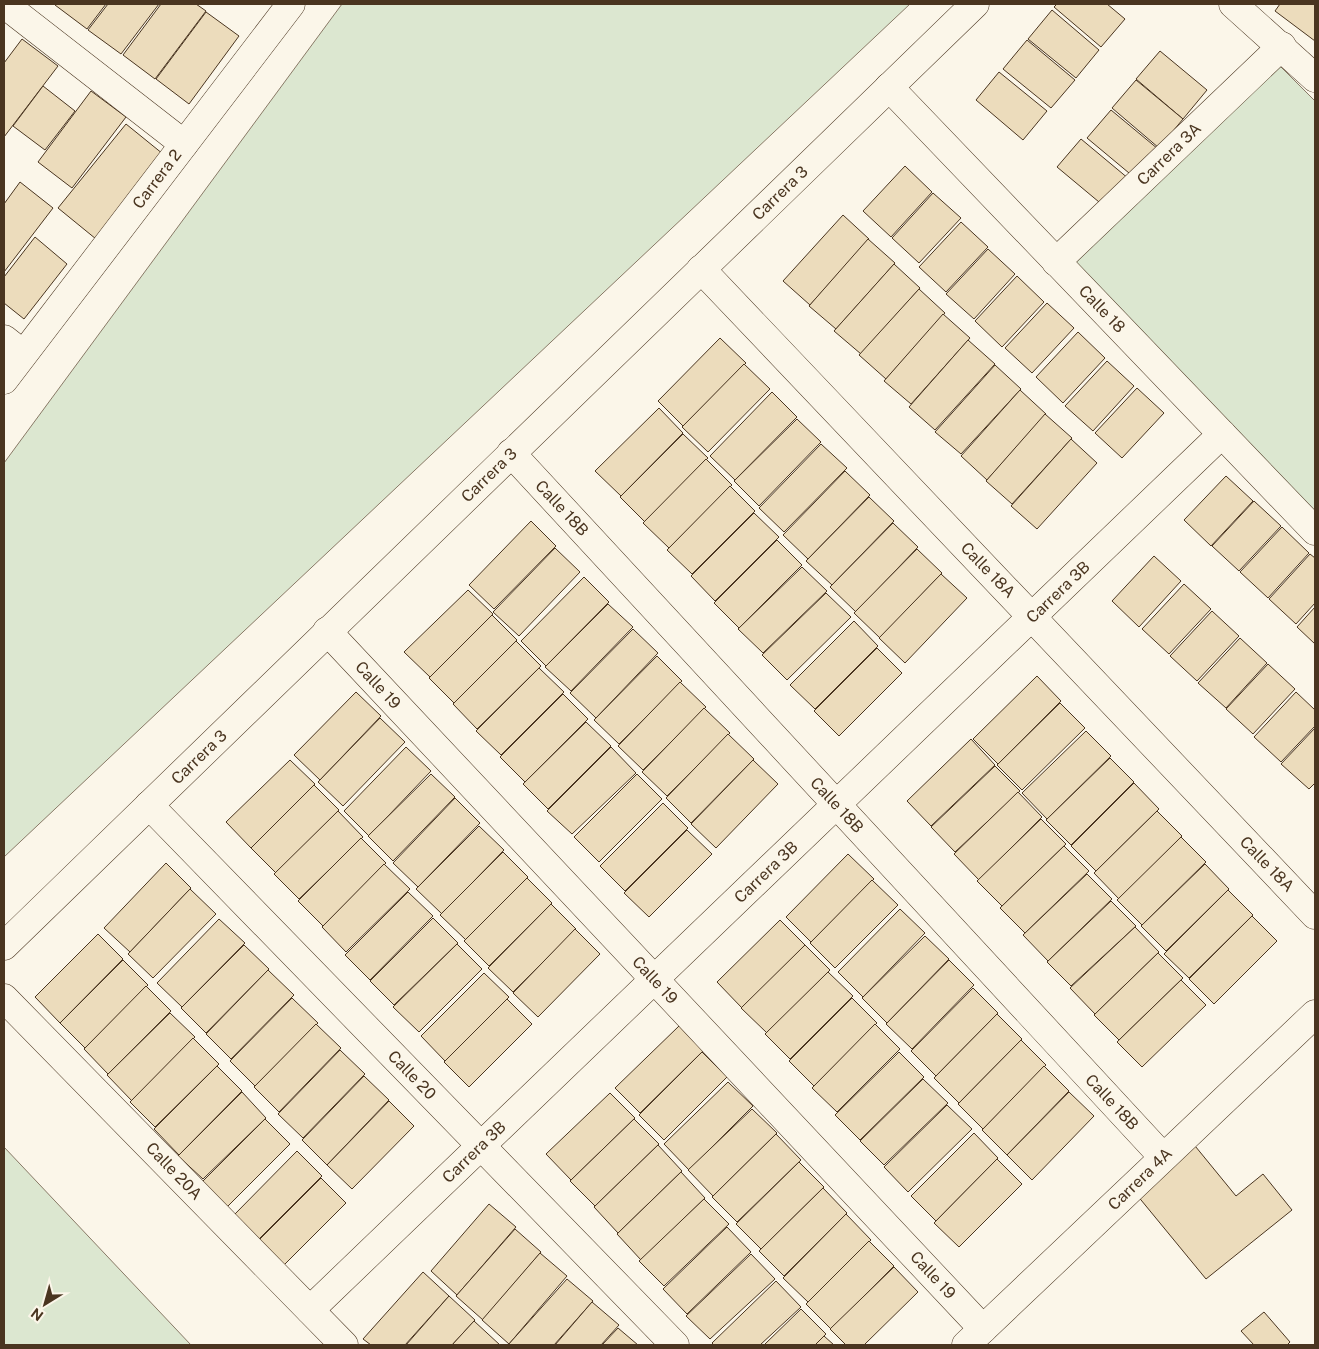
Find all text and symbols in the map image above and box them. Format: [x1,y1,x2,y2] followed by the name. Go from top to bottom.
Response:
[1133,119,1205,189] street label: Carrera 3A
[129,146,185,212] street label: Carrera 2
[748,162,812,224] street label: Carrera 3
[1075,281,1129,337] street label: Calle 18
[457,444,521,506] street label: Carrera 3
[531,476,593,540] street label: Calle 18B
[957,538,1019,602] street label: Calle 18A
[1022,557,1094,627] street label: Carrera 3B
[351,657,405,713] street label: Calle 19
[167,726,231,788] street label: Carrera 3
[806,773,868,837] street label: Calle 18B
[1236,832,1298,896] street label: Calle 18A
[730,837,802,907] street label: Carrera 3B
[628,952,682,1008] street label: Calle 19
[384,1046,440,1104] street label: Calle 20
[1081,1070,1143,1134] street label: Calle 18B
[438,1117,510,1187] street label: Carrera 3B
[142,1138,206,1204] street label: Calle 20A
[1104,1144,1176,1214] street label: Carrera 4A
[906,1247,960,1303] street label: Calle 19
[20,1279,70,1329] north arrow
[28,1305,46,1324] text: N

